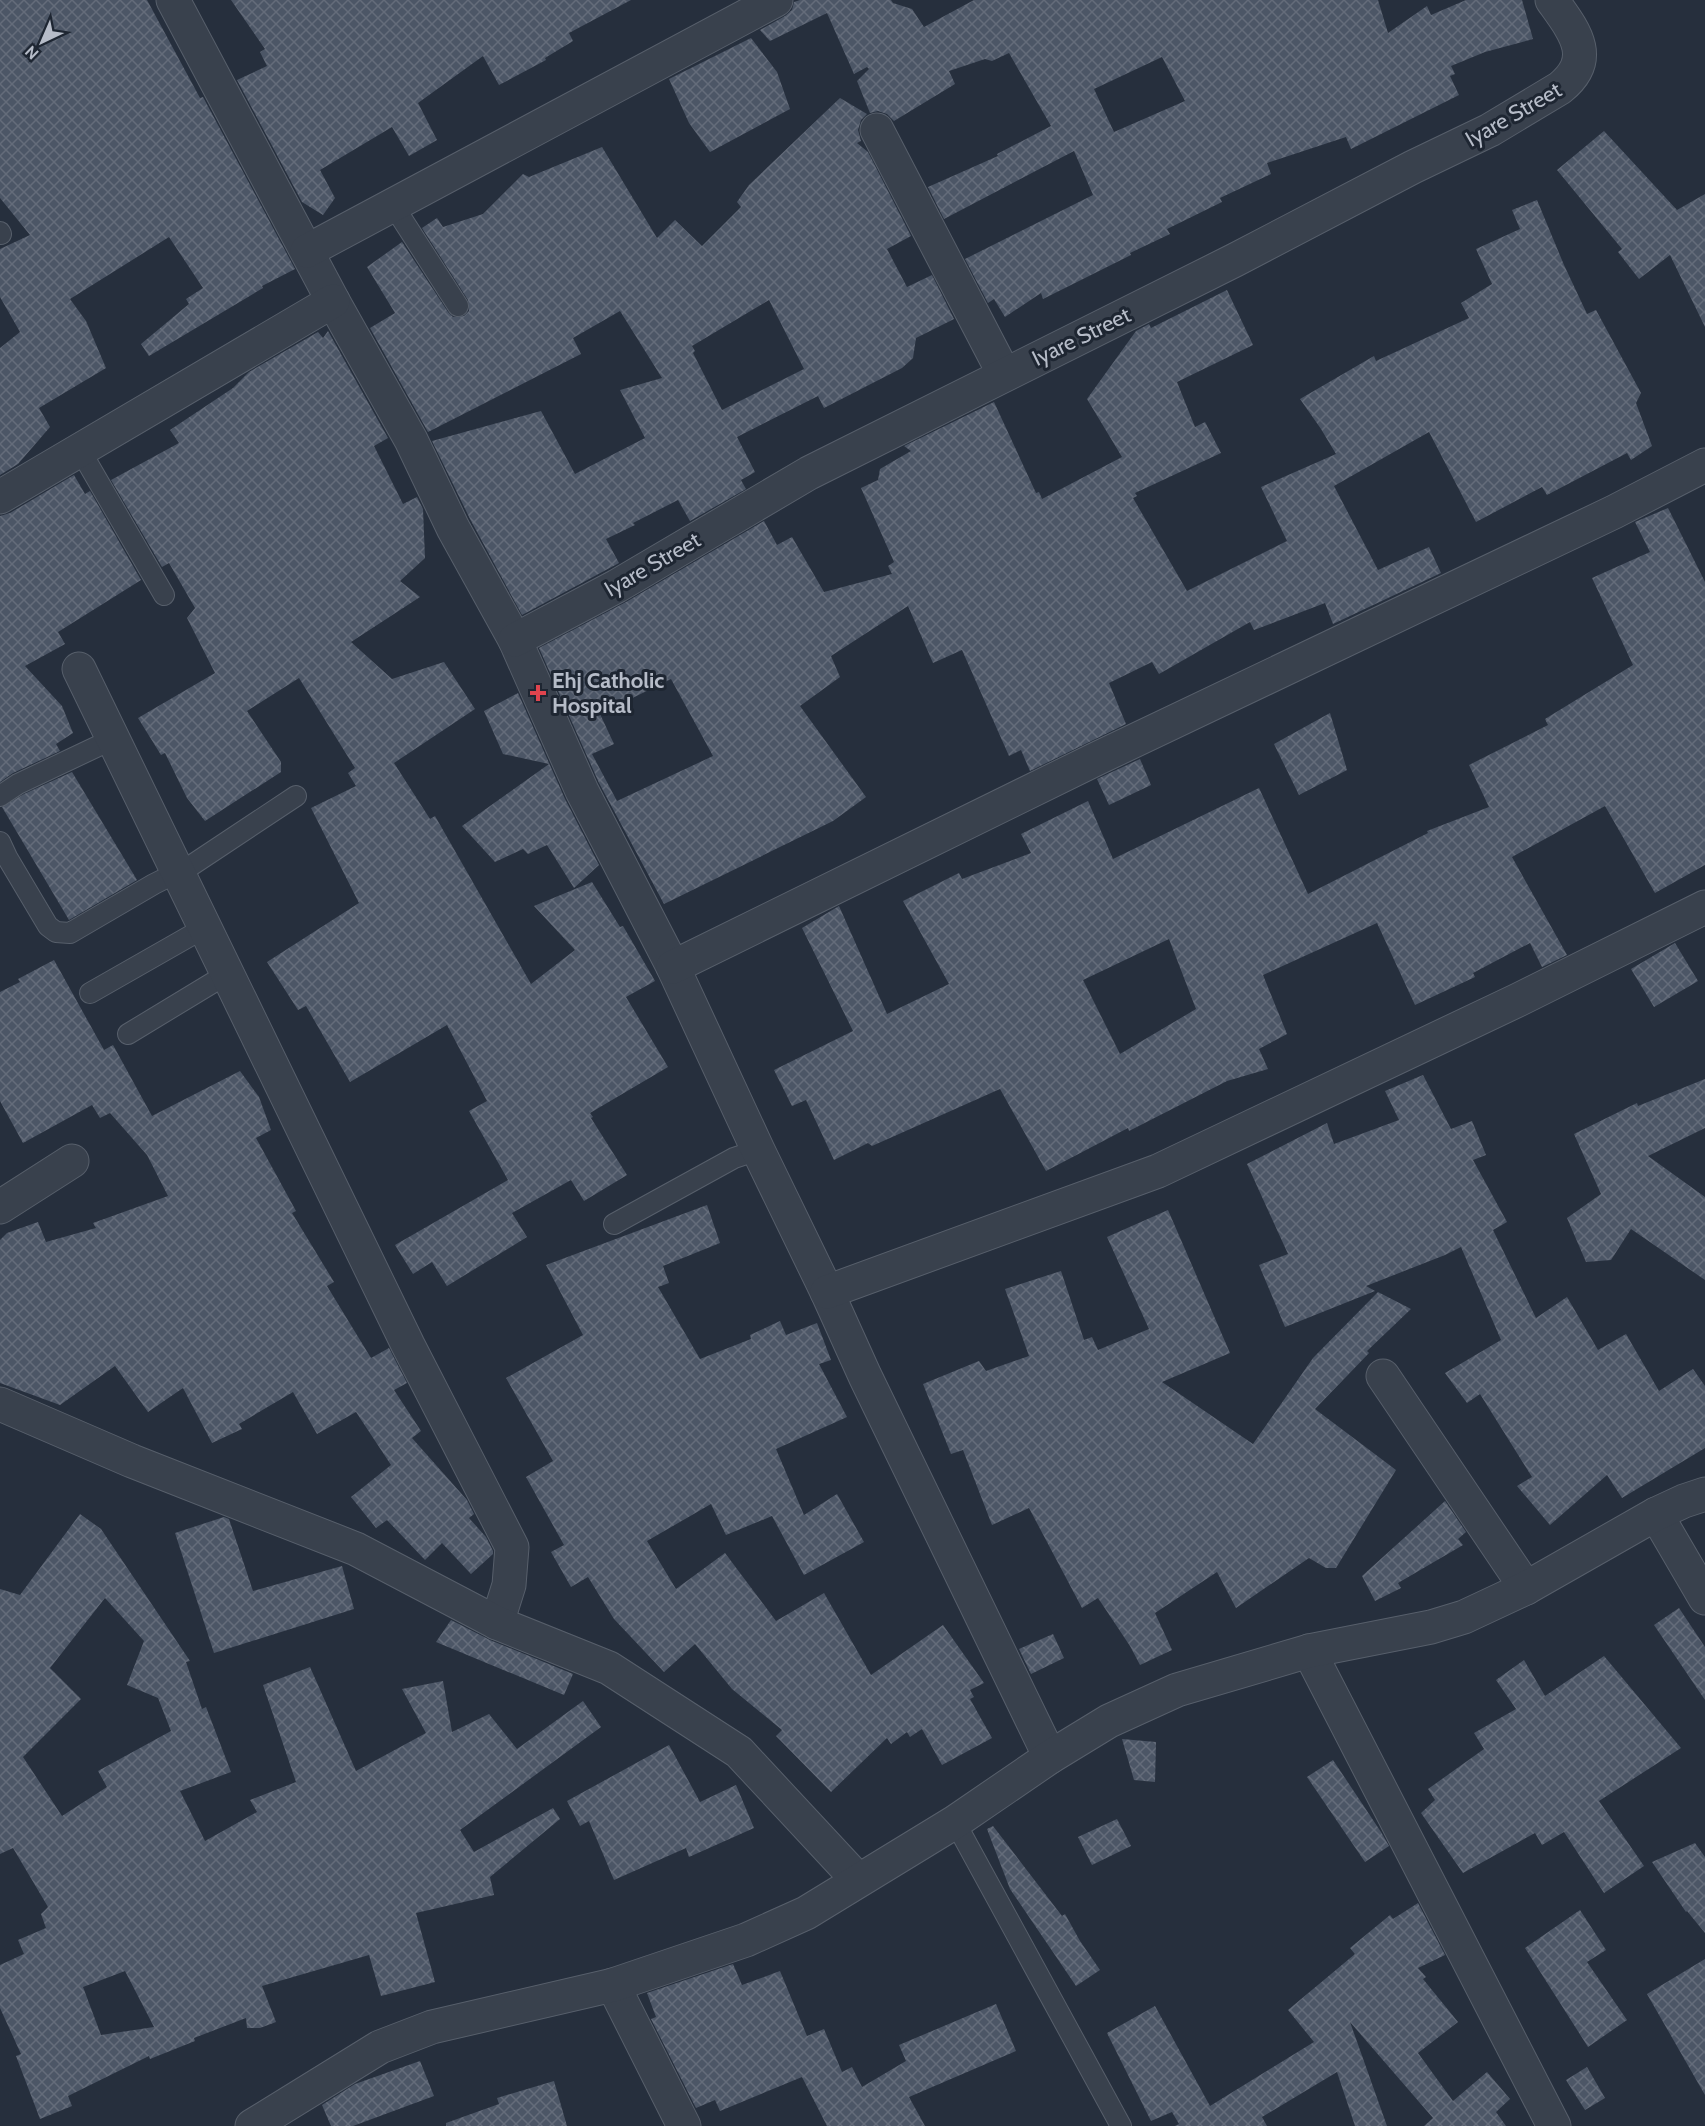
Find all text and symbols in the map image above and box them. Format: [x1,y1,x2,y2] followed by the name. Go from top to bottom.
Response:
[12,12,72,72] north arrow
[21,42,43,63] text: N
[1460,76,1567,153] street label: Iyare Street
[1027,301,1135,372] street label: Iyare Street
[599,526,706,603] street label: Iyare Street
[552,667,664,719] place label: Ehj Catholic Hospital
[529,684,547,702] marker: Ehj Catholic Hospital

